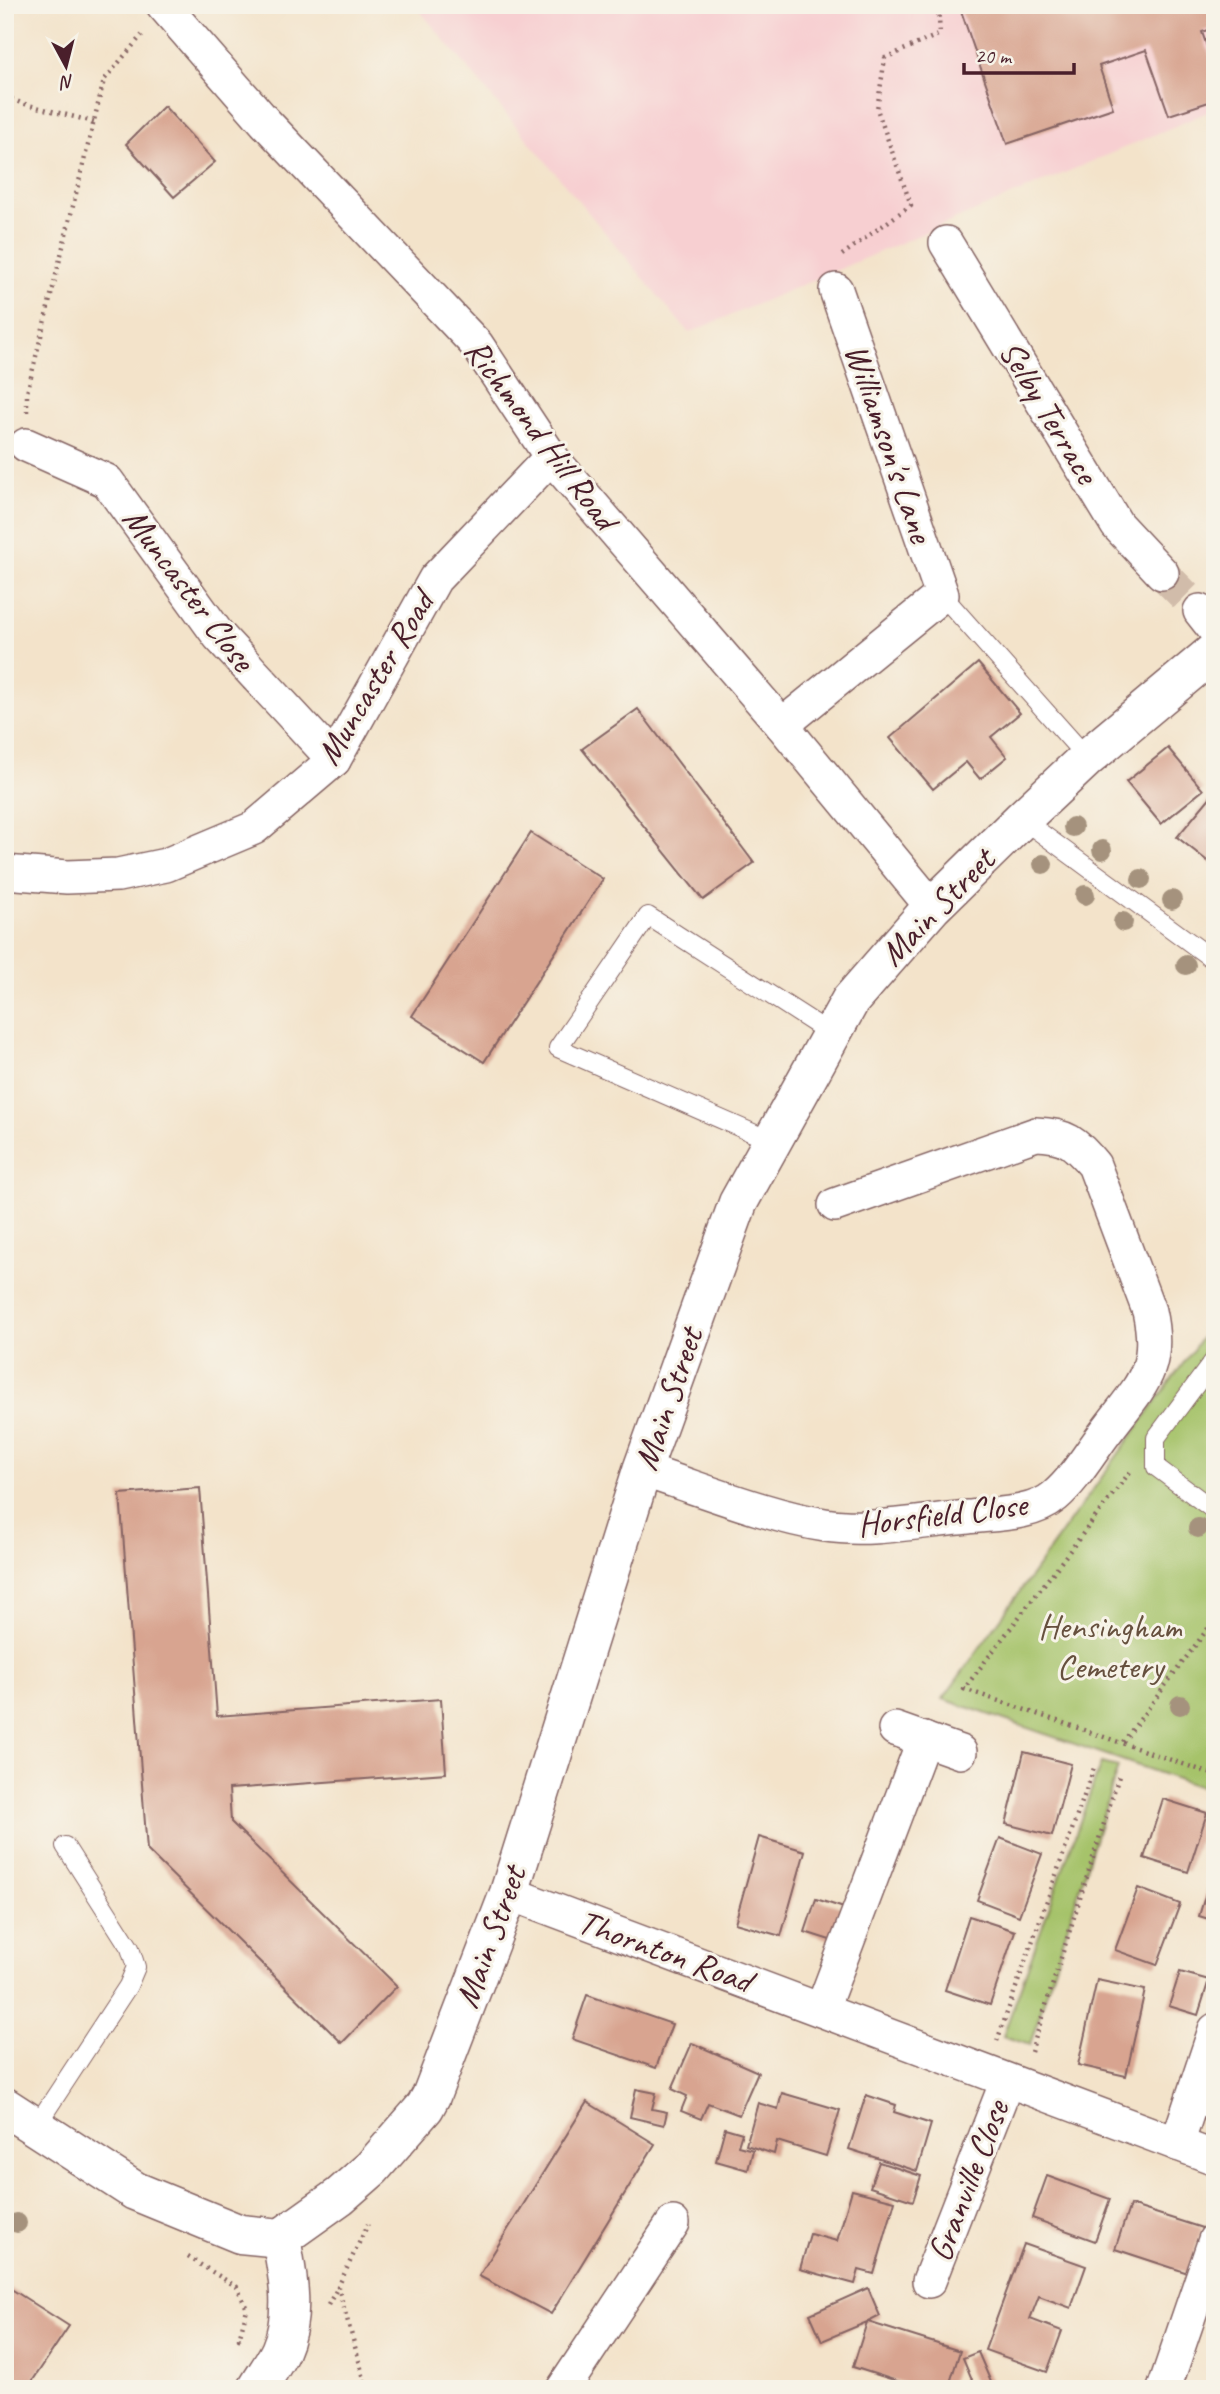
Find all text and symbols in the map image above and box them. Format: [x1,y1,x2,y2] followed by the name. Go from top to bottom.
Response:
[32,32,102,102] north arrow
[964,32,1075,76] scale bar
[975,43,1013,69] text: 20 m
[57,69,75,95] text: N
[455,330,631,543] street label: Richmond Hill Road
[989,332,1111,494] street label: Selby Terrace
[834,338,945,551] street label: Williamson's Lane
[113,498,267,682] street label: Muncaster Close
[306,579,447,773] street label: Muncaster Road
[870,836,1007,975] street label: Main Street
[623,1319,714,1476] street label: Main Street
[855,1481,1032,1547] street label: Horsfield Close
[1038,1604,1183,1689] park label: Hensingham Cemetery
[444,1857,537,2014] street label: Main Street
[572,1899,763,2005] street label: Thornton Road
[917,2092,1020,2268] street label: Granville Close

